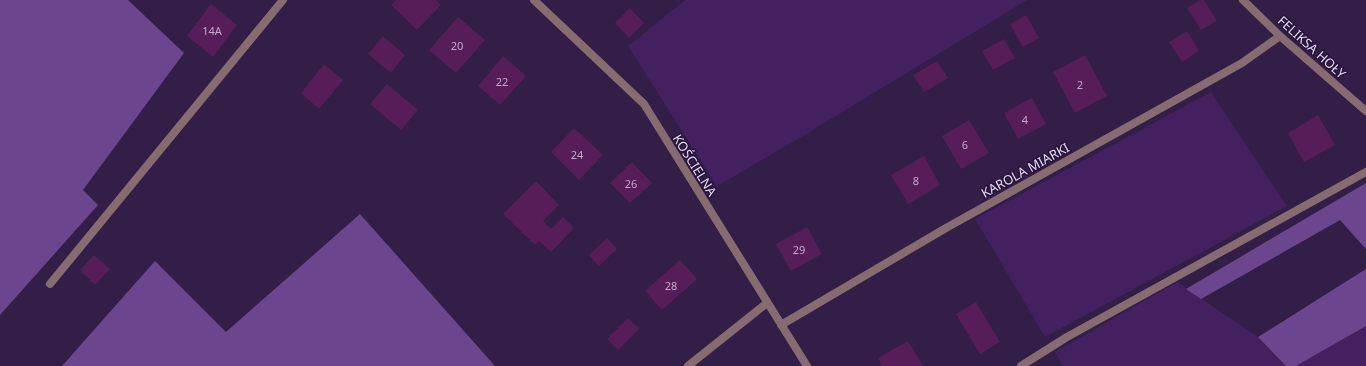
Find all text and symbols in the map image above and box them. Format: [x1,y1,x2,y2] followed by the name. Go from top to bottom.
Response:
[1274,12,1350,83] street label: FELIKSA HOŁY
[202,23,223,38] house number: 14A
[451,38,463,53] house number: 20
[496,74,508,89] house number: 22
[1077,77,1083,92] house number: 2
[1022,112,1029,127] house number: 4
[669,131,722,200] street label: KOŚCIELNA
[962,137,968,152] house number: 6
[978,138,1072,202] street label: KAROLA MIARKI
[571,147,584,162] house number: 24
[913,173,919,188] house number: 8
[625,176,637,191] house number: 26
[793,242,805,257] house number: 29
[665,278,677,293] house number: 28

